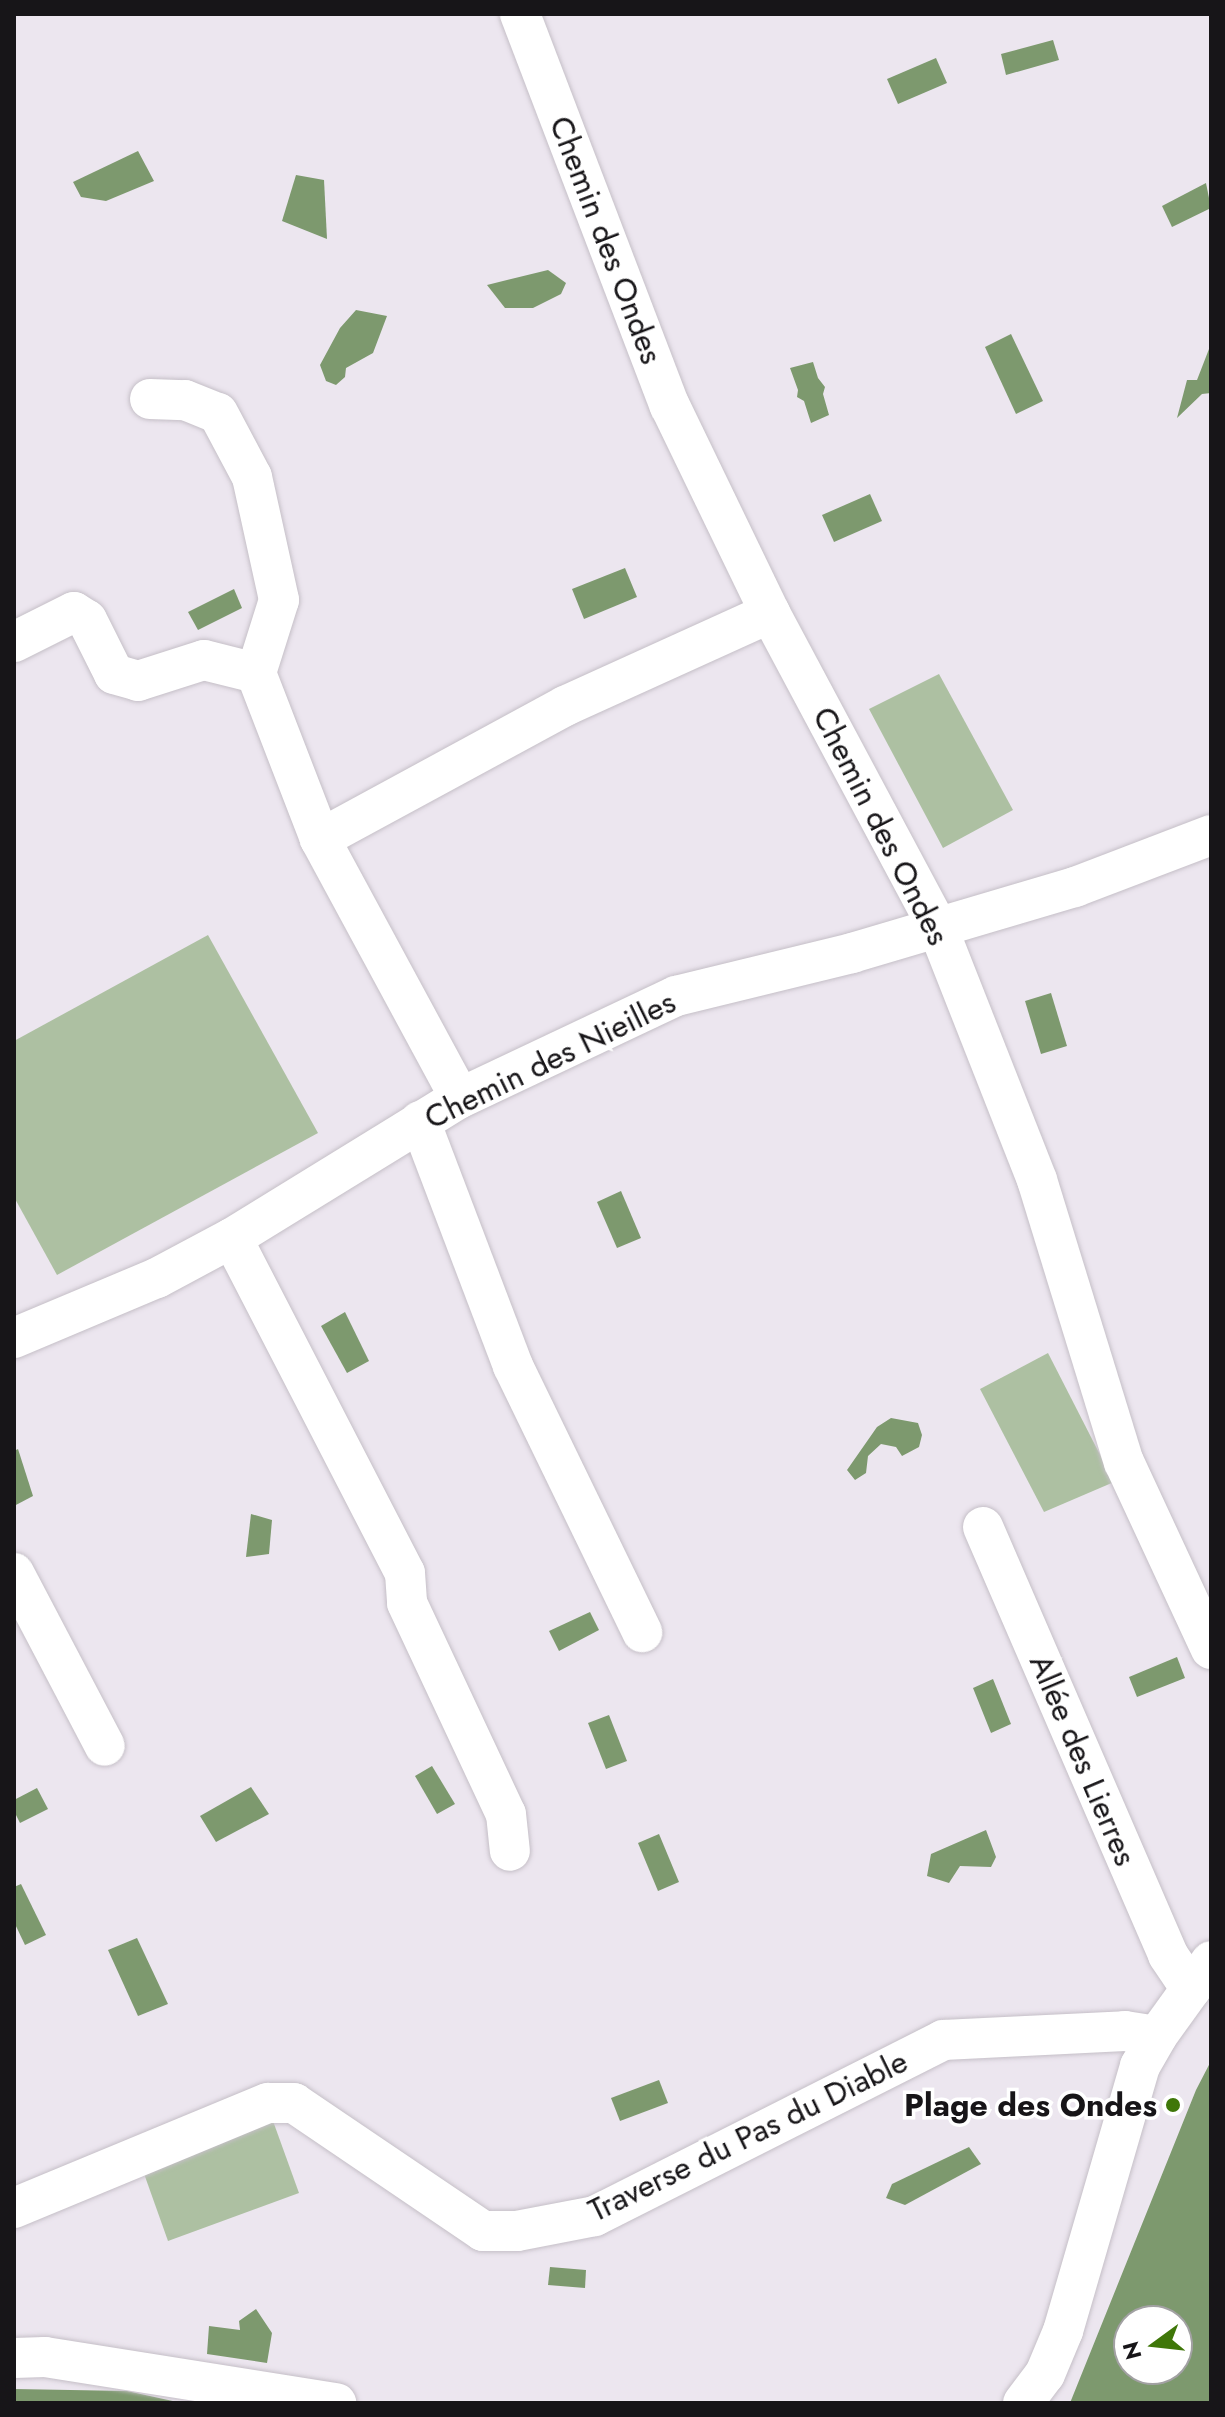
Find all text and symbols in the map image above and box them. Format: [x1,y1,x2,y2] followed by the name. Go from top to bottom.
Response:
[541,111,671,369] street label: Chemin des Ondes
[804,701,958,951] street label: Chemin des Ondes
[418,983,682,1137] street label: Chemin des Nieilles
[1021,1649,1145,1871] street label: Allée des Lierres
[582,2042,914,2230] street label: Traverse du Pas du Diable
[904,2086,1157,2124] place label: Plage des Ondes
[1164,2096,1182,2114] marker: Plage des Ondes
[1113,2305,1193,2385] north arrow
[1114,2338,1149,2363] text: N

